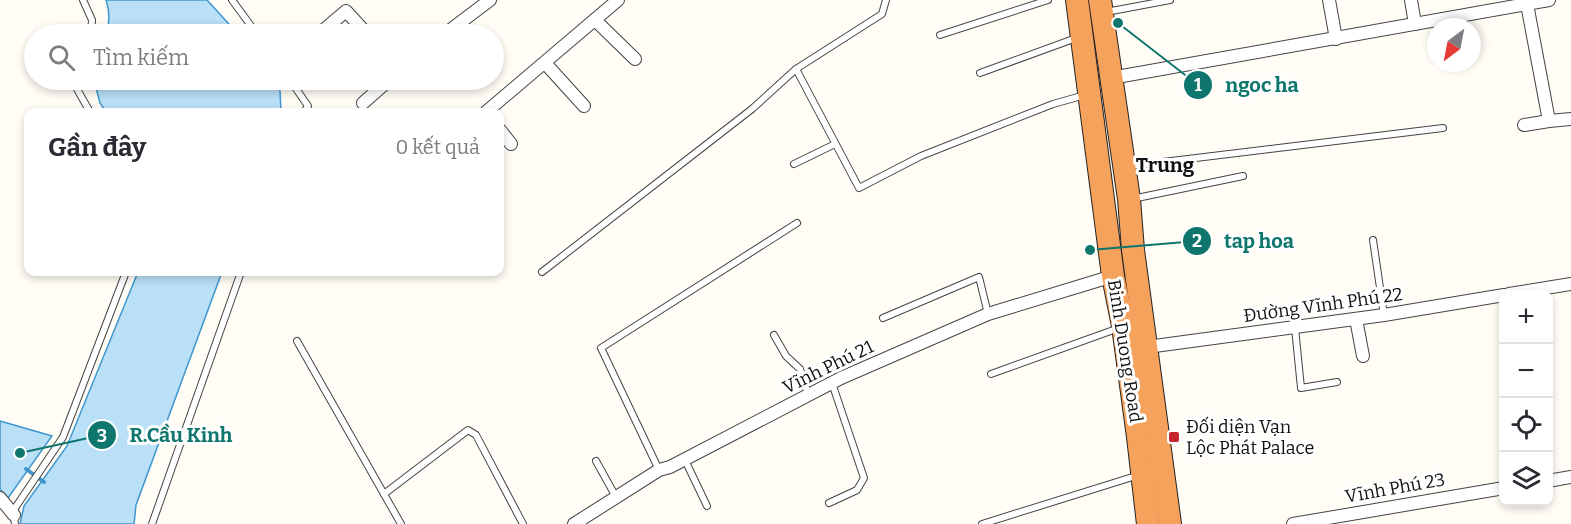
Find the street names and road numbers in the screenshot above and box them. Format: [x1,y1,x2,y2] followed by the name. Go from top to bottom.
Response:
[1103,278,1147,424] street label: Binh Duong Road
[1242,283,1404,327] street label: Đường Vĩnh Phú 22
[779,335,878,398] street label: Vĩnh Phú 21
[1343,468,1447,508] street label: Vĩnh Phú 23

